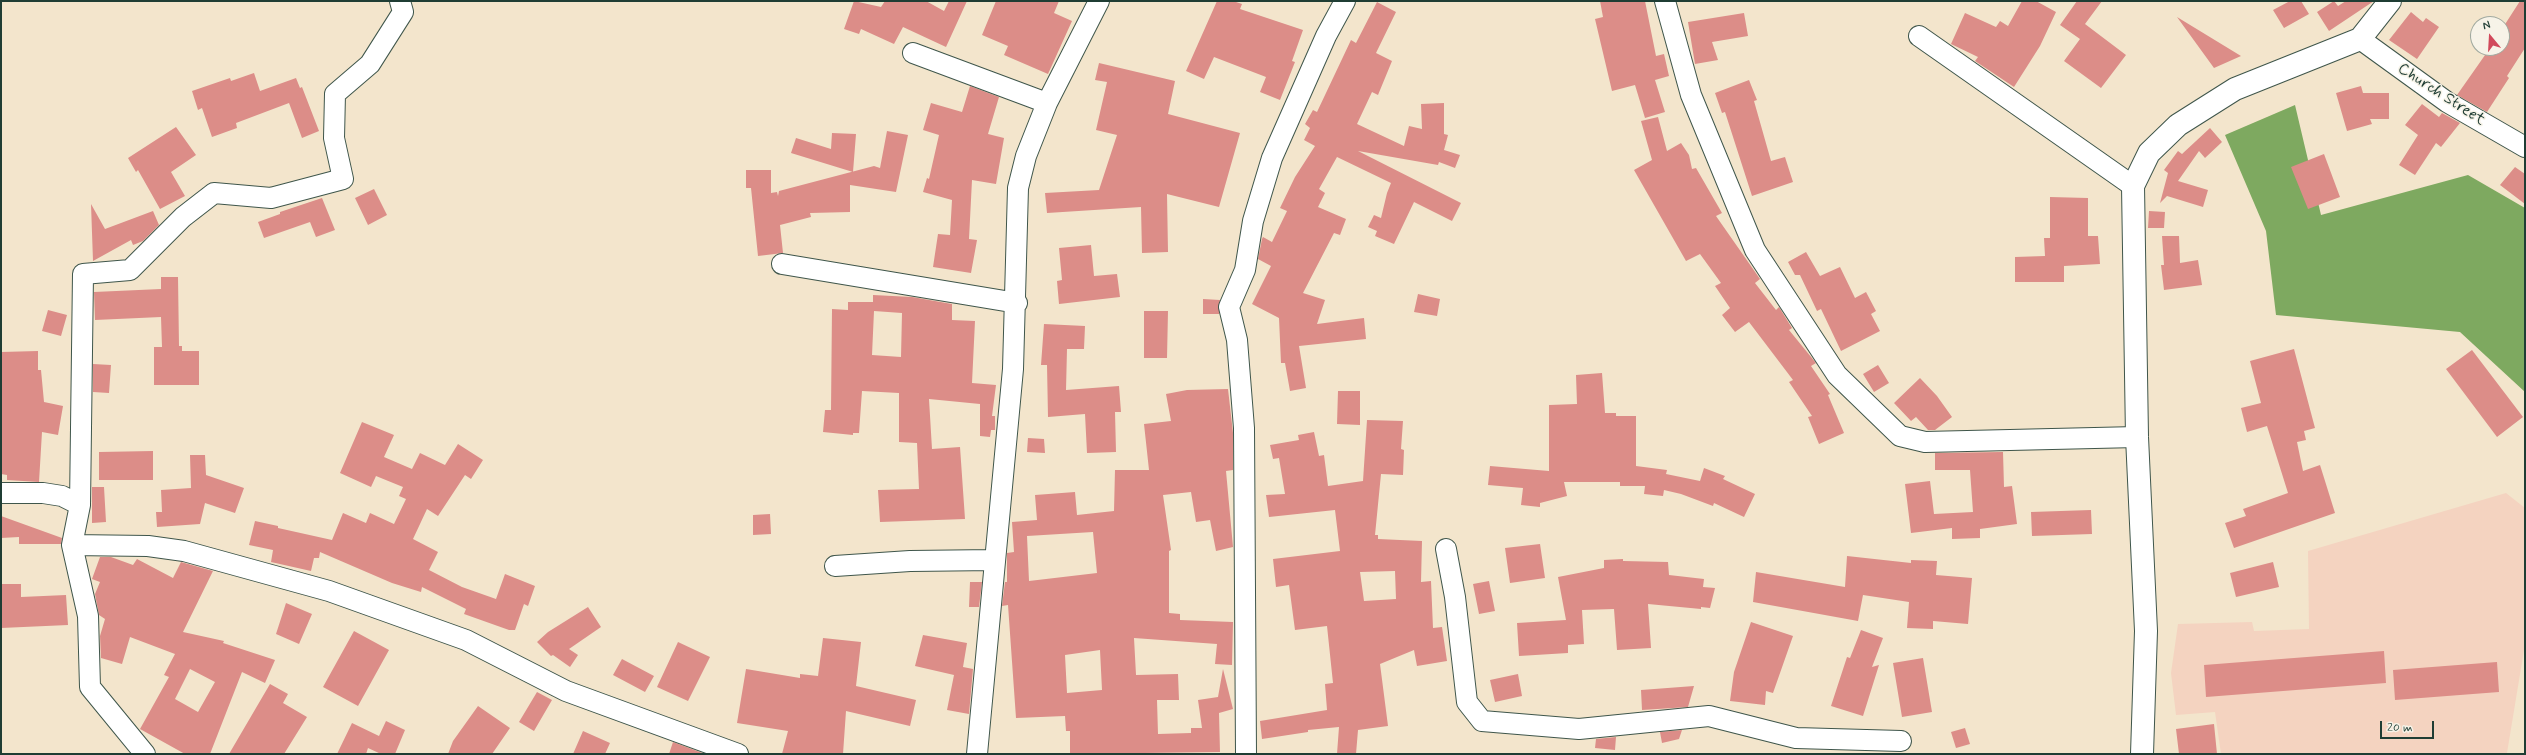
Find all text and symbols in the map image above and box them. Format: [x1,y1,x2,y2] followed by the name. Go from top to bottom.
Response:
[2470,16,2510,56] north arrow
[2481,18,2492,33] text: N
[2394,60,2488,130] street label: Church Street
[2382,713,2436,739] scale bar
[2387,720,2413,736] text: 20 m

